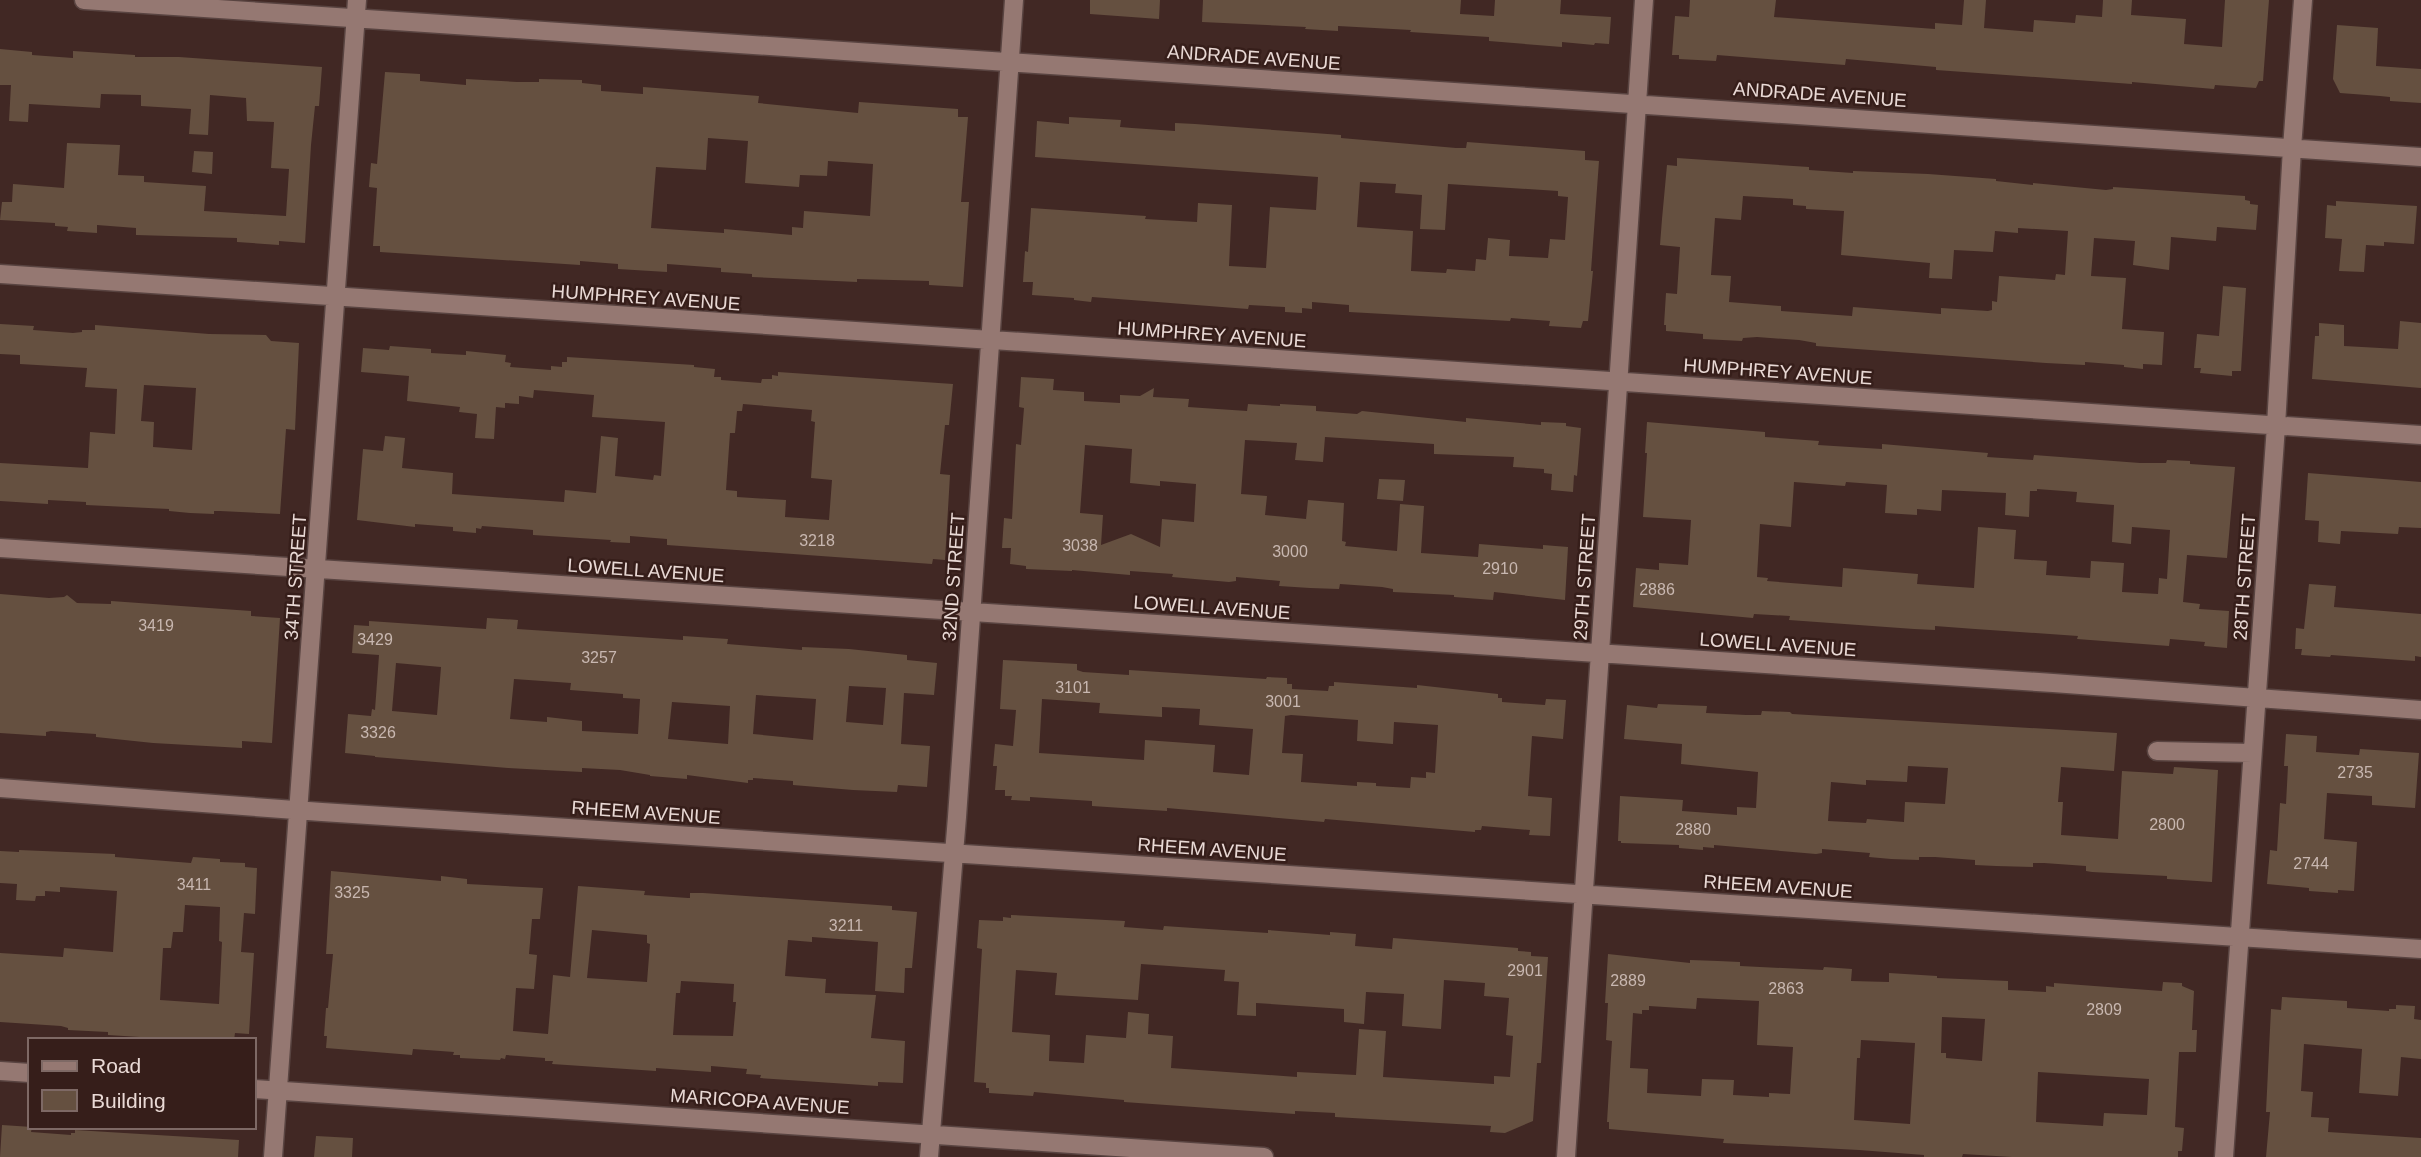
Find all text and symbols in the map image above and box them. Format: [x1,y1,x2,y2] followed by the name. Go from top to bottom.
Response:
[1167,41,1341,74] street label: ANDRADE AVENUE
[1733,78,1907,111] street label: ANDRADE AVENUE
[551,280,741,315] street label: HUMPHREY AVENUE
[1117,317,1307,352] street label: HUMPHREY AVENUE
[1683,354,1873,389] street label: HUMPHREY AVENUE
[939,512,968,642] street label: 32ND STREET
[281,513,310,641] street label: 34TH STREET
[1570,513,1599,641] street label: 29TH STREET
[2230,513,2259,641] street label: 28TH STREET
[799,532,835,549] house number: 3218
[1062,537,1098,554] house number: 3038
[1272,543,1308,560] house number: 3000
[567,555,725,586] street label: LOWELL AVENUE
[1482,560,1518,577] house number: 2910
[1639,581,1675,598] house number: 2886
[1133,592,1291,623] street label: LOWELL AVENUE
[138,617,174,634] house number: 3419
[1699,629,1857,660] street label: LOWELL AVENUE
[357,631,393,648] house number: 3429
[581,649,617,666] house number: 3257
[1055,679,1091,696] house number: 3101
[1265,693,1301,710] house number: 3001
[360,724,396,741] house number: 3326
[2337,764,2373,781] house number: 2735
[571,797,721,828] street label: RHEEM AVENUE
[2149,816,2185,833] house number: 2800
[1675,821,1711,838] house number: 2880
[1137,834,1287,865] street label: RHEEM AVENUE
[2293,855,2329,872] house number: 2744
[1703,871,1853,902] street label: RHEEM AVENUE
[177,876,211,893] house number: 3411
[334,884,370,901] house number: 3325
[829,917,863,934] house number: 3211
[1507,962,1543,979] house number: 2901
[1610,972,1646,989] house number: 2889
[1768,980,1804,997] house number: 2863
[2086,1001,2122,1018] house number: 2809
[28,1038,256,1129] legend
[91,1054,141,1077] text: Road
[670,1085,850,1118] street label: MARICOPA AVENUE
[91,1089,166,1112] text: Building

